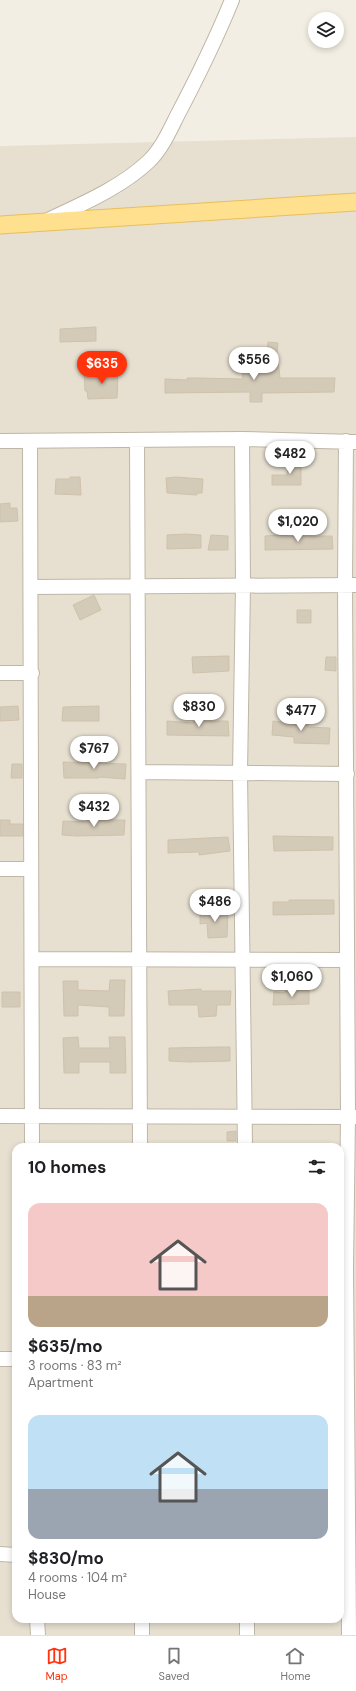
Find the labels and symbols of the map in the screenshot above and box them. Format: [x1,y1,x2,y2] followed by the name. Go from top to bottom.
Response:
[230,347,278,381] pin: $556
[78,351,126,385] pin: $635
[266,441,314,475] pin: $482
[265,509,331,543] pin: $1,020
[175,694,223,728] pin: $830
[277,698,325,732] pin: $477
[70,736,118,770] pin: $767
[70,794,118,828] pin: $432
[191,889,239,923] pin: $486
[259,964,325,998] pin: $1,060

